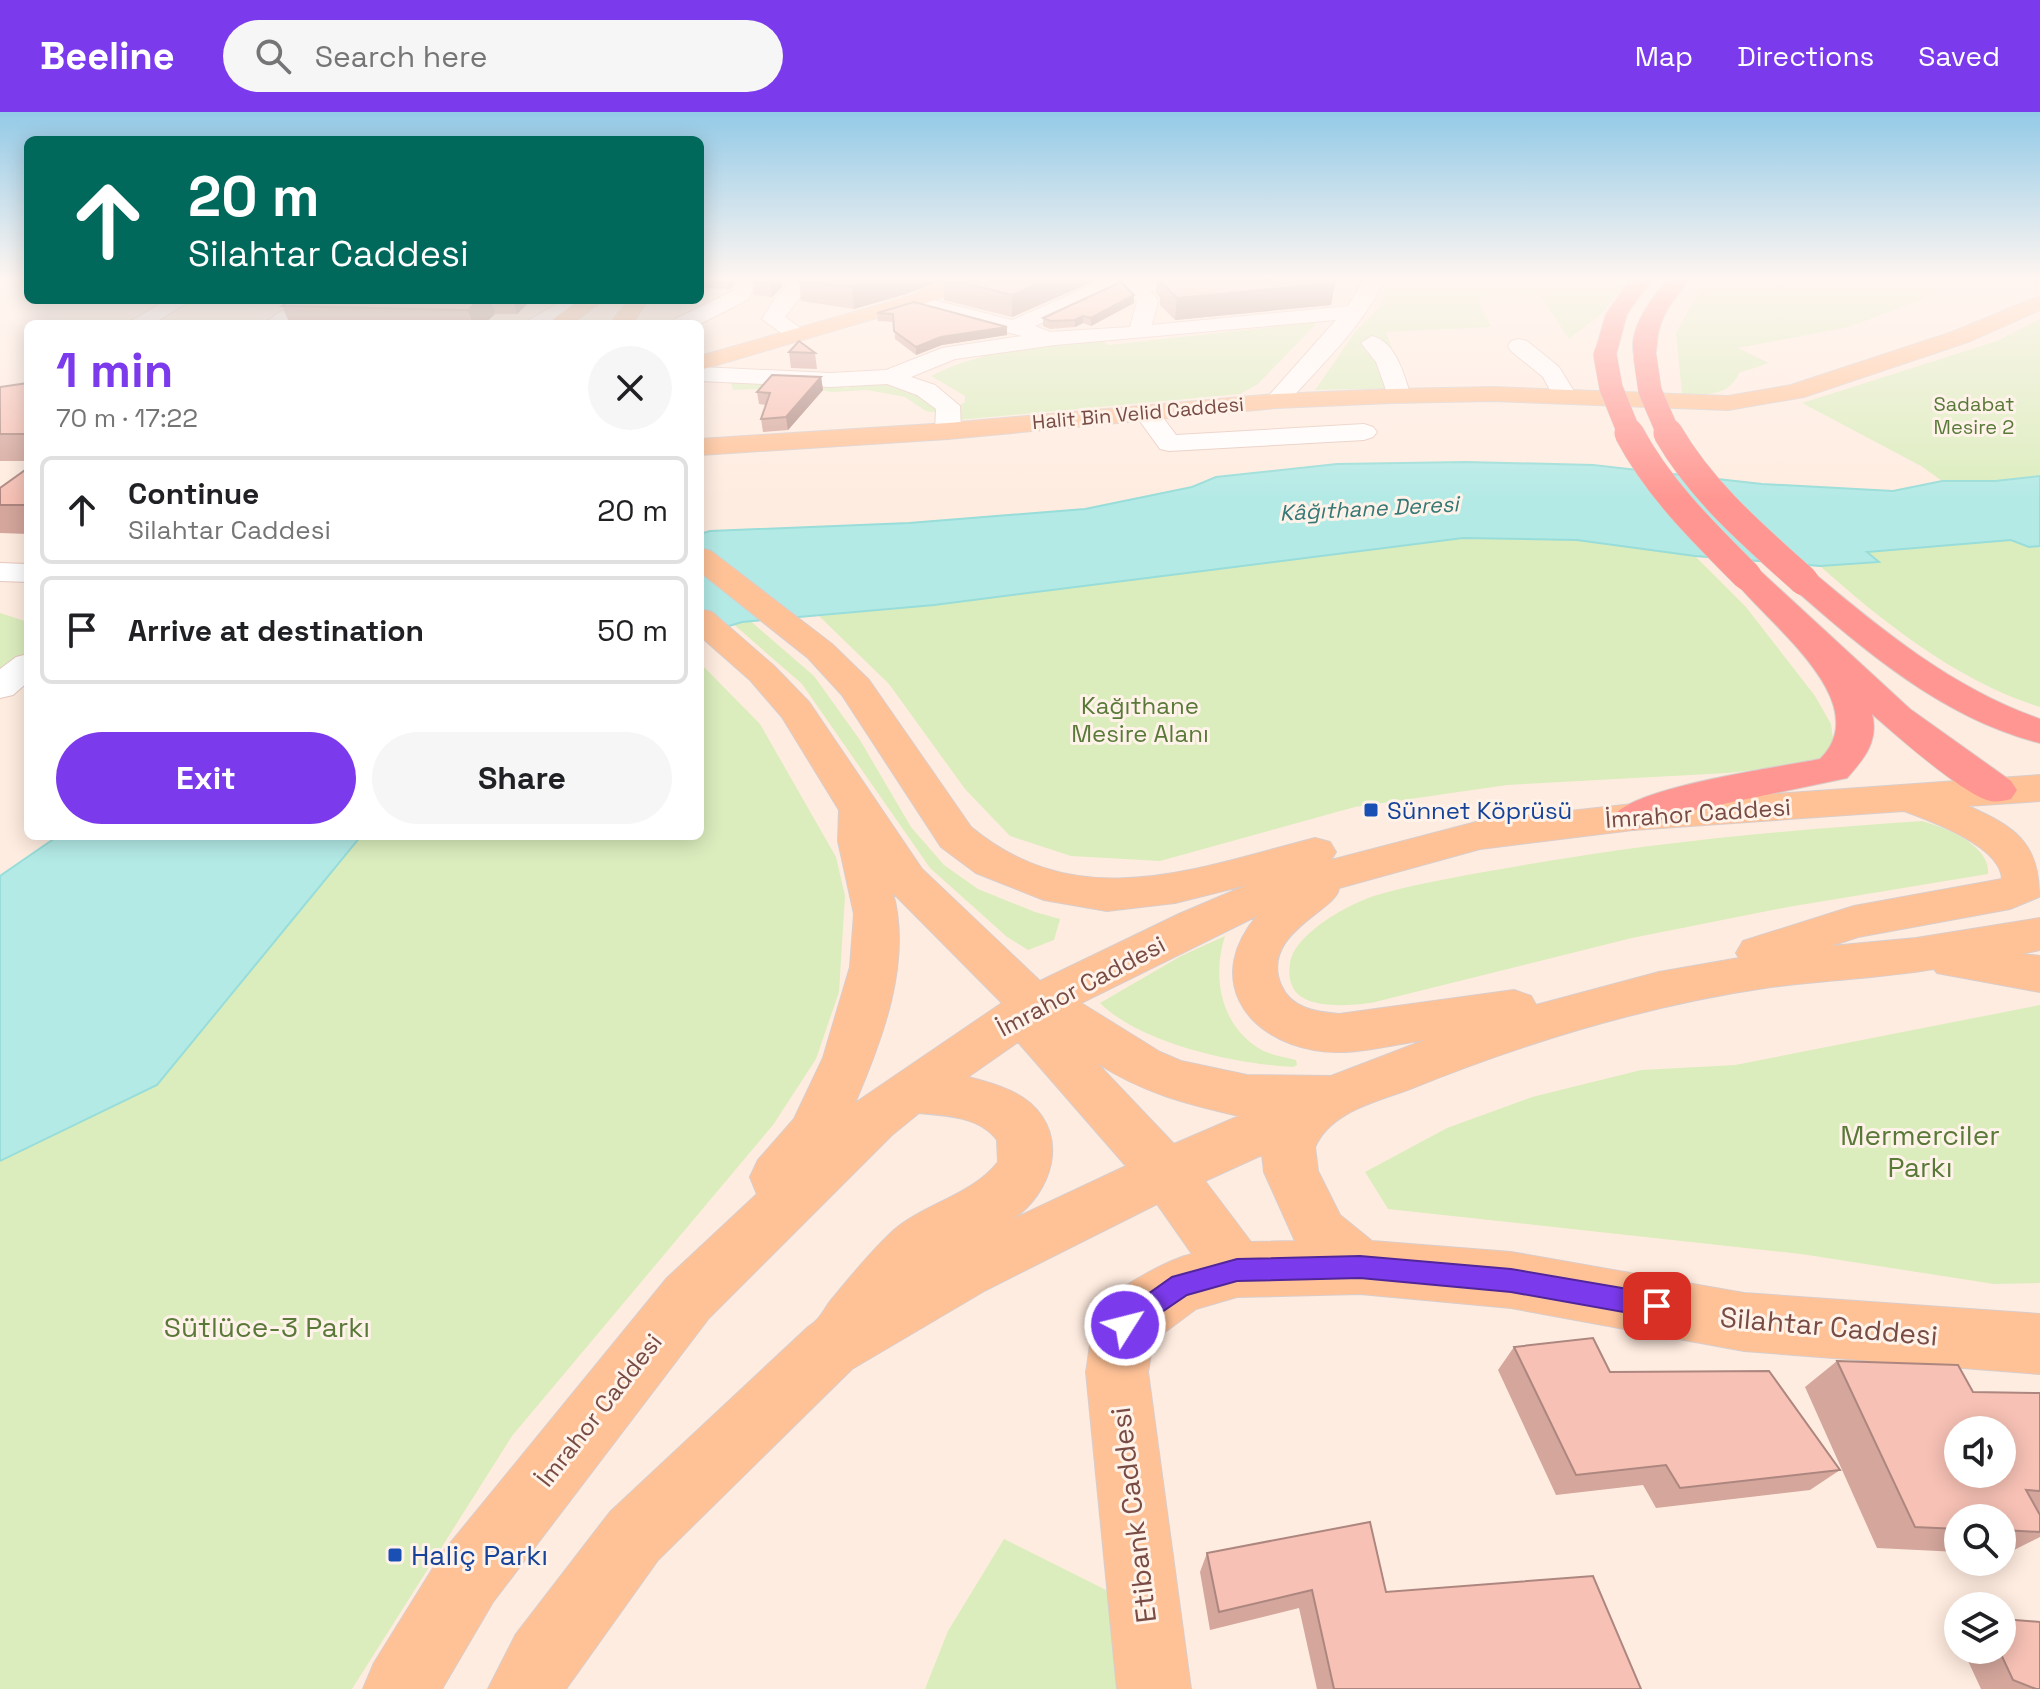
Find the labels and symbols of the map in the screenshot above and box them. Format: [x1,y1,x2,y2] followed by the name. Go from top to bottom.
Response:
[1031,391,1245,435] street label: Halit Bin Velid Caddesi
[1934,391,2014,440] park label: Sadabat Mesire 2
[1279,489,1462,527] water label: Kâğıthane Deresi
[1071,690,1209,749] park label: Kağıthane Mesire Alanı
[1604,791,1792,835] street label: İmrahor Caddesi
[1387,795,1572,826] place label: Sünnet Köprüsü
[1362,801,1380,819] marker: Sünnet Köprüsü
[992,929,1170,1043] street label: İmrahor Caddesi
[1840,1117,2000,1185] park label: Mermerciler Parkı
[1623,1272,1691,1340] pin
[1083,1283,1167,1367] position arrow
[1719,1299,1939,1353] street label: Silahtar Caddesi
[164,1309,370,1345] park label: Sütlüce-3 Parkı
[529,1327,669,1493] street label: İmrahor Caddesi
[1102,1405,1164,1625] street label: Etibank Caddesi
[411,1537,548,1573] place label: Haliç Parkı
[386,1546,404,1564] marker: Haliç Parkı

